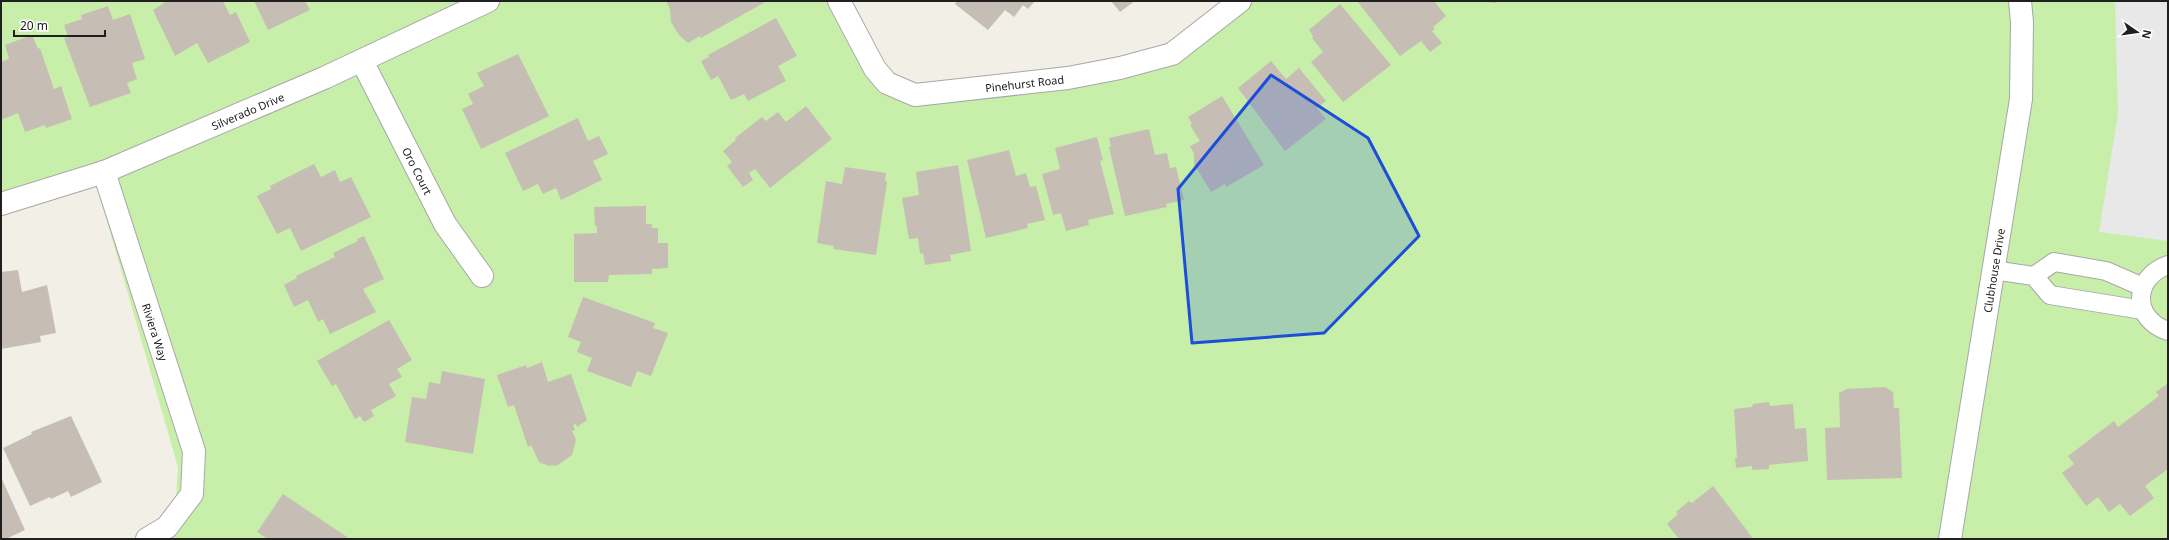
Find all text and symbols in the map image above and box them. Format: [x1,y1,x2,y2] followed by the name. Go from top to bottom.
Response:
[14,12,105,38] scale bar
[2117,12,2157,52] north arrow
[20,17,48,34] text: 20 m
[2139,28,2156,40] text: N
[984,71,1065,95] street label: Pinehurst Road
[209,89,286,133] street label: Silverado Drive
[399,144,436,197] street label: Oro Court
[1979,227,2008,314] street label: Clubhouse Drive
[139,301,172,363] street label: Riviera Way

